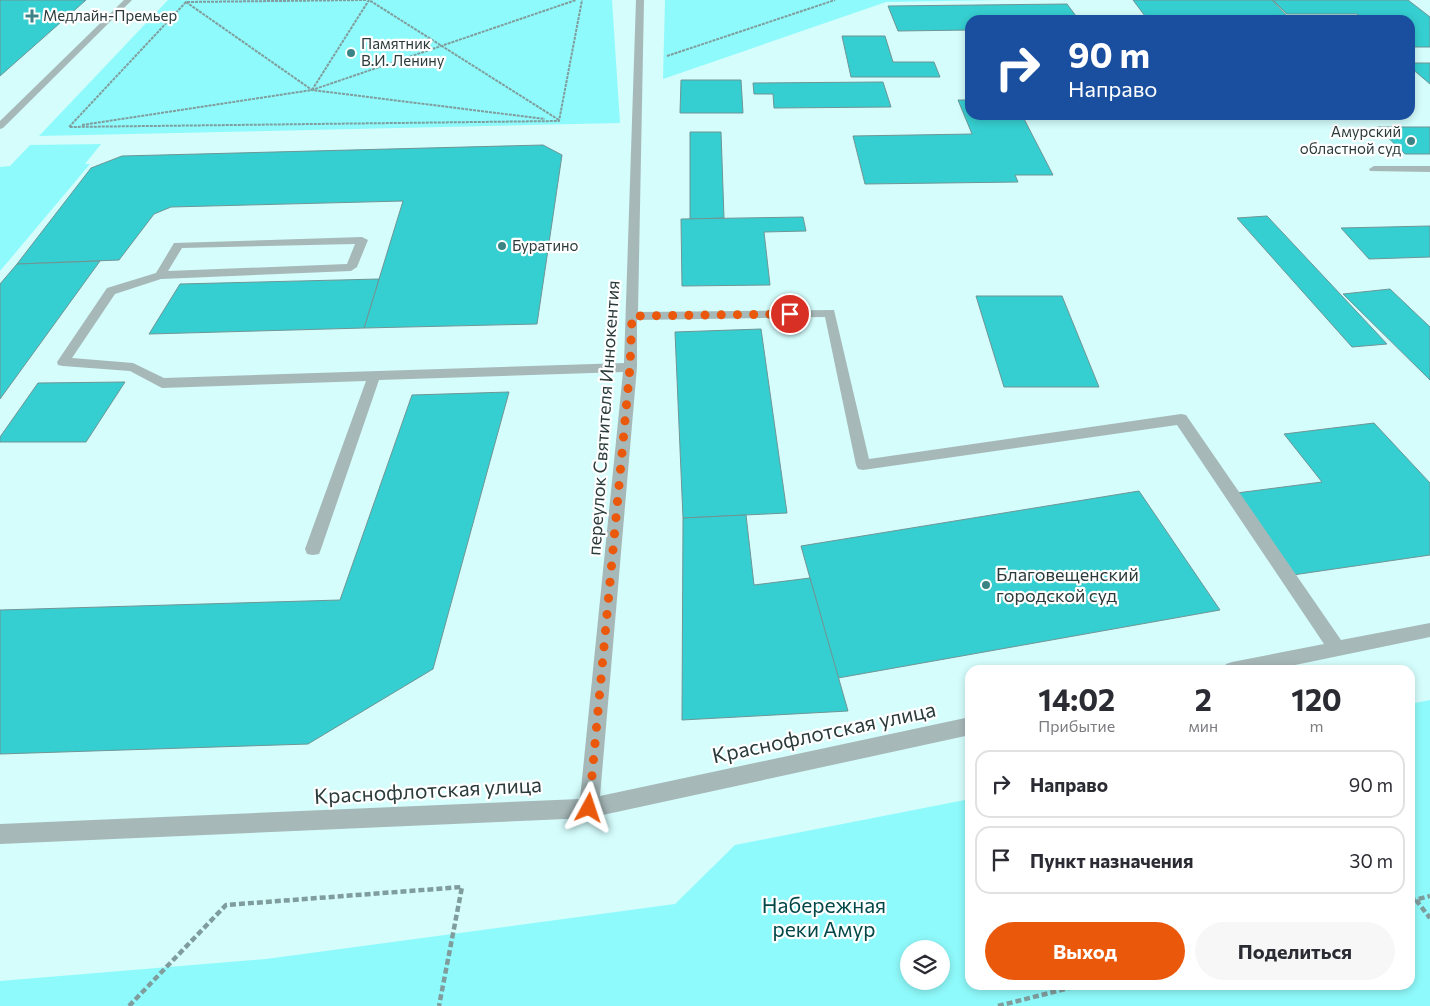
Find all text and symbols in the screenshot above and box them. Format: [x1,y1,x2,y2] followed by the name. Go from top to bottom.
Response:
[43,6,177,24] place label: Медлайн-Премьер
[25,9,39,23] marker: Медлайн-Премьер
[1068,32,1150,75] text: 90 m
[361,34,445,69] place label: Памятник В.И. Ленину
[985,35,1050,100] icon: right
[345,47,357,59] marker: Памятник В.И. Ленину
[1068,75,1158,102] text: Направо
[1300,122,1401,157] place label: Амурский областной суд
[1405,135,1417,147] marker: Амурский областной суд
[512,236,579,254] place label: Буратино
[496,240,508,252] marker: Буратино
[582,280,624,556] street label: переулок Святителя Иннокентия
[769,293,811,335] pin
[776,300,804,328] icon: arrive
[996,563,1139,606] place label: Благовещенский городской суд
[980,579,992,591] marker: Благовещенский городской суд
[1038,680,1115,717] text: 14:02
[1195,680,1212,717] text: 2
[1291,680,1342,717] text: 120
[710,696,938,767] street label: Краснофлотская улица
[1038,716,1115,735] text: Прибытие
[1188,716,1218,735] text: мин
[1310,716,1324,735] text: m
[987,770,1015,798] icon: right
[313,771,542,808] street label: Краснофлотская улица
[1030,773,1108,796] text: Направо
[1349,773,1393,796] text: 90 m
[562,781,614,833] position arrow
[987,846,1015,874] icon: arrive
[1030,849,1193,872] text: Пункт назначения
[1350,849,1393,872] text: 30 m
[762,892,886,941] park label: Набережная реки Амур
[985,922,1185,980] button: Выход
[1195,922,1395,980] button: Поделиться
[900,940,950,990] map controls
[900,940,950,990] button: layers

